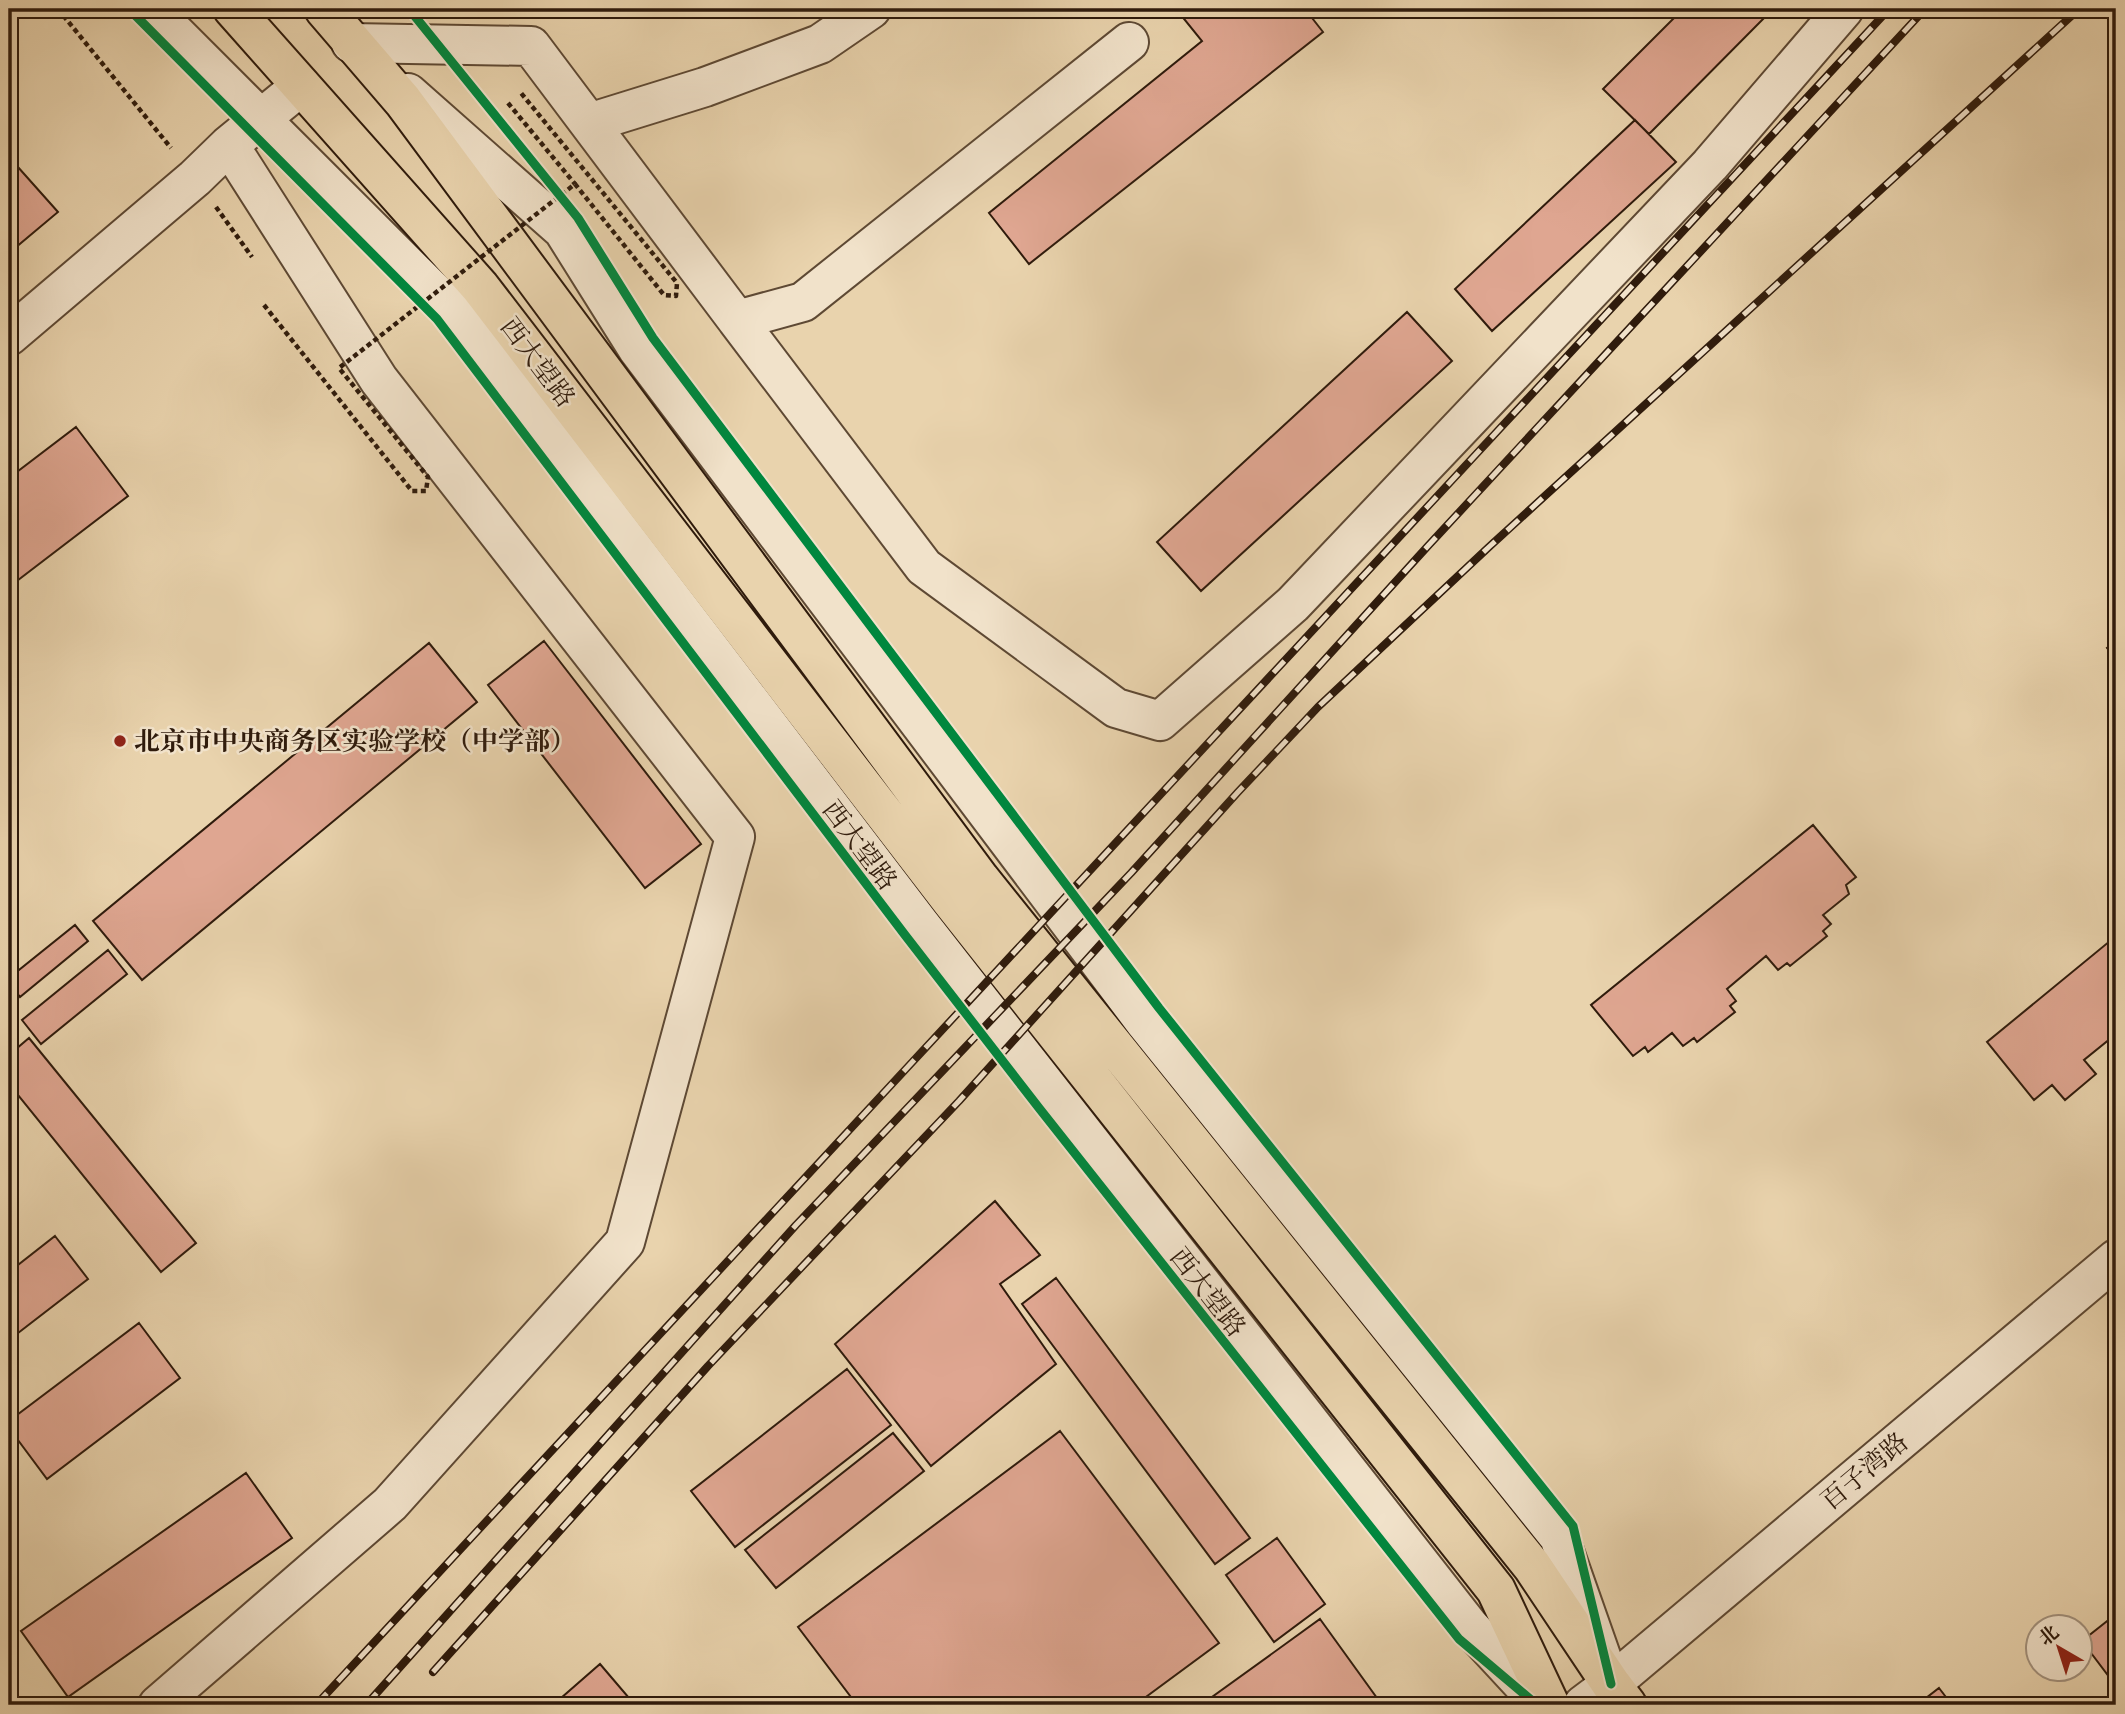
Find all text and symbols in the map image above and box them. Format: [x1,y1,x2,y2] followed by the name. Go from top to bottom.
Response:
[493,310,583,414] street label: 西大望路
[134,724,576,758] place label: 北京市中央商务区实验学校（中学部）
[112,733,128,749] marker: 北京市中央商务区实验学校（中学部）
[815,793,905,897] street label: 西大望路
[1163,1241,1253,1343] street label: 西大望路
[1813,1425,1915,1517] street label: 百子湾路
[2024,1612,2094,1682] north arrow
[2033,1619,2064,1651] text: 北

